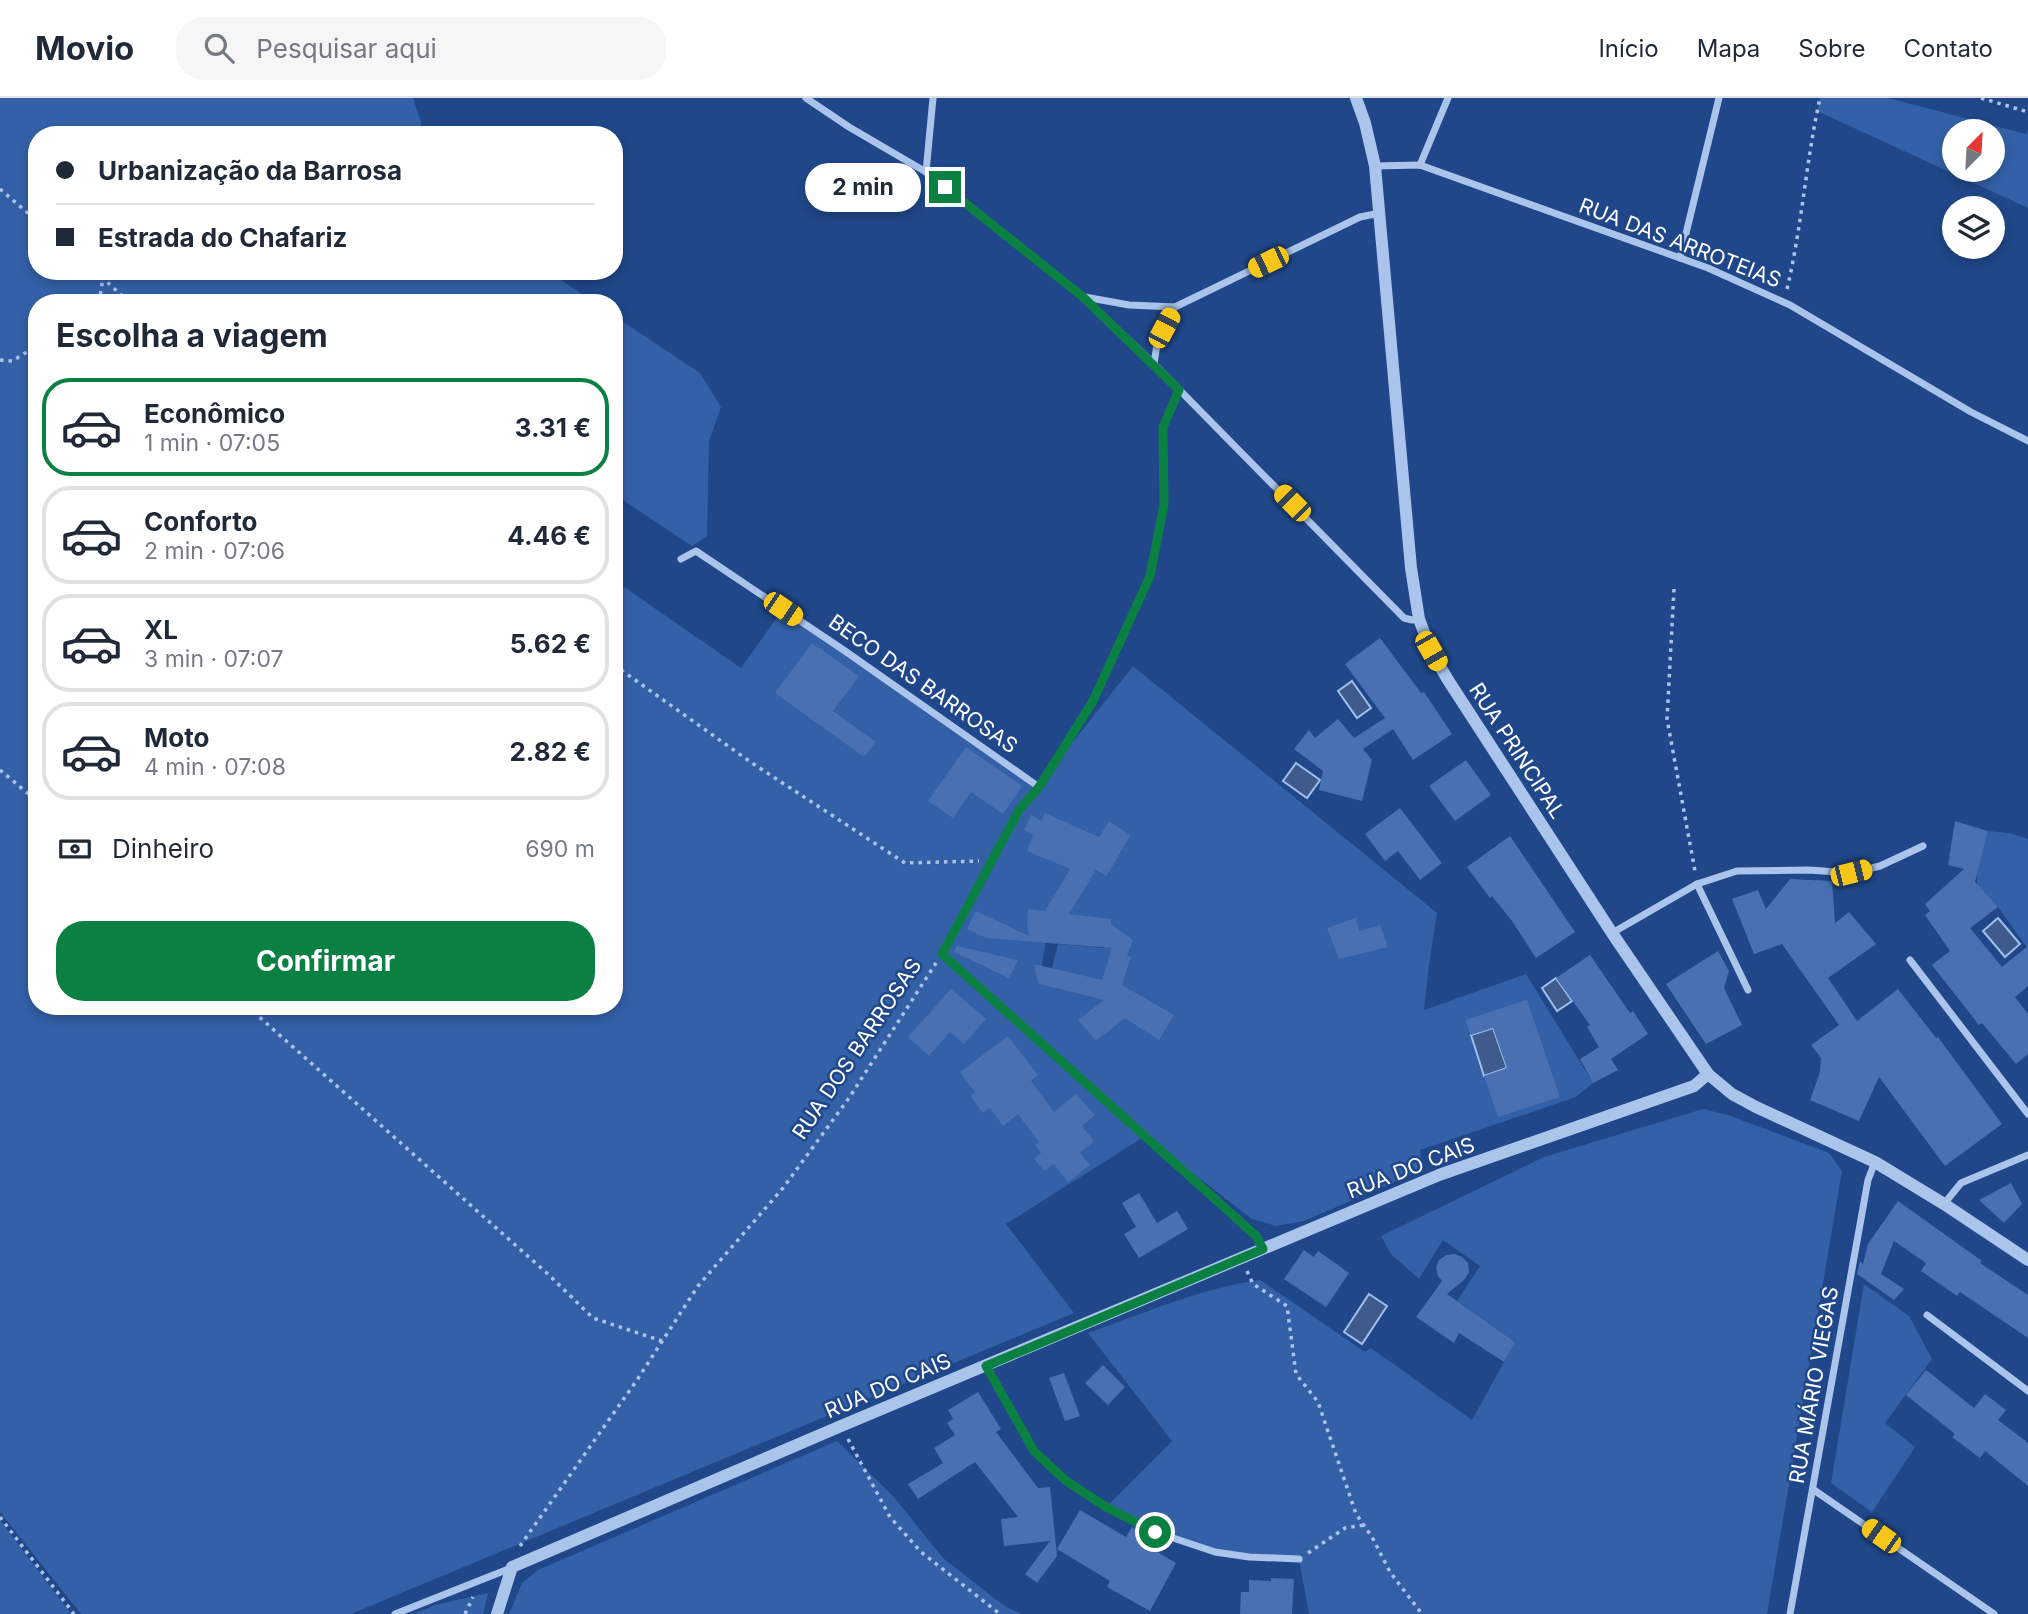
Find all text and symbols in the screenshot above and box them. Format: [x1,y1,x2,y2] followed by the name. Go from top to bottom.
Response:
[176,17,666,80] search box
[35,28,134,68] text: Movio
[200,29,238,67] icon: search
[256,33,437,64] text: Pesquisar aqui
[1598,34,1659,63] text: Início
[1697,34,1760,63] text: Mapa
[1798,34,1865,63] text: Sobre
[1903,34,1993,63] text: Contato
[1942,119,2006,182] north arrow
[1942,119,2005,259] map controls
[98,155,402,186] text: Urbanização da Barrosa
[805,162,920,212] callout: 2 min
[929,171,961,203] route end
[832,173,894,201] text: 2 min
[1576,192,1785,293] street label: RUA DAS ARROTEIAS
[1942,196,2005,259] button: layers
[98,222,348,253] text: Estrada do Chafariz
[1245,243,1292,281] car
[1145,305,1184,351] car
[56,316,328,355] text: Escolha a viagem
[60,396,123,459] icon: car
[144,398,285,429] text: Econômico
[515,412,591,443] text: 3.31 €
[144,429,280,457] text: 1 min · 07:05
[1270,481,1315,525] car
[60,504,123,567] icon: car
[144,506,257,537] text: Conforto
[507,520,591,551] text: 4.46 €
[144,537,285,565] text: 2 min · 07:06
[760,589,807,629] car
[824,609,1023,758] street label: BECO DAS BARROSAS
[60,612,123,675] icon: car
[144,614,178,645] text: XL
[510,628,591,659] text: 5.62 €
[1412,628,1451,674] car
[144,645,284,673] text: 3 min · 07:07
[1464,678,1571,823] street label: RUA PRINCIPAL
[60,720,123,783] icon: car
[144,722,209,753] text: Moto
[509,736,591,767] text: 2.82 €
[144,753,286,781] text: 4 min · 07:08
[56,830,94,868] icon: cash
[112,833,214,864] text: Dinheiro
[525,835,595,863] text: 690 m
[1829,858,1874,888] car
[56,921,595,1001] button: Confirmar
[787,954,926,1144] street label: RUA DOS BARROSAS
[1343,1132,1478,1203] street label: RUA DO CAIS
[1783,1284,1843,1485] street label: RUA MÁRIO VIEGAS
[821,1348,955,1423] street label: RUA DO CAIS
[1858,1515,1905,1557] car
[1139,1516,1171,1548] route start

